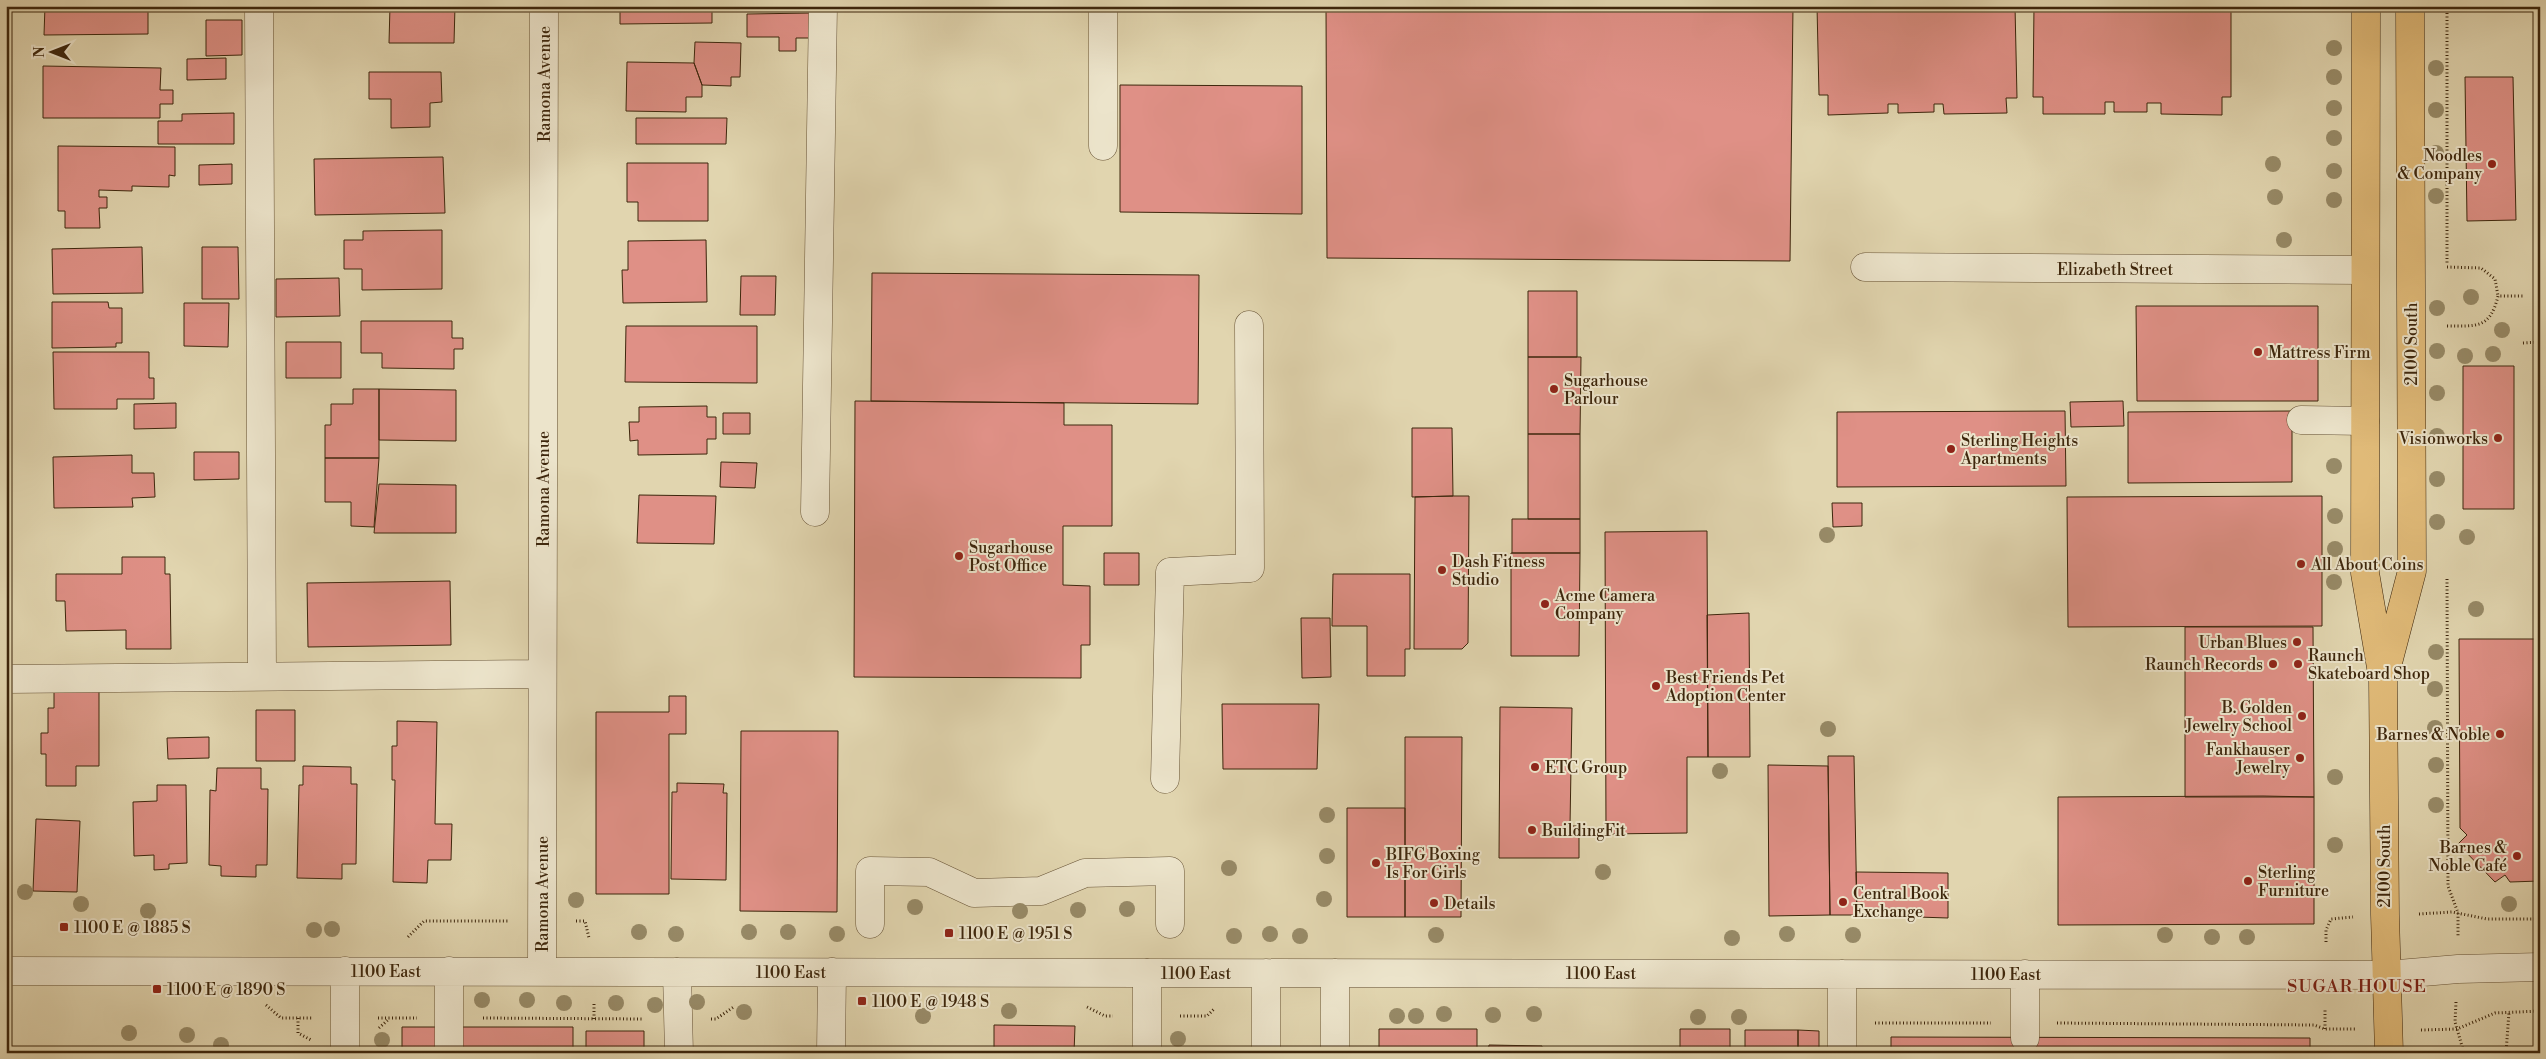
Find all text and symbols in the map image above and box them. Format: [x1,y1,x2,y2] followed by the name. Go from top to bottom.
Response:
[535,26,555,142] street label: Ramona Avenue
[28,28,78,78] north arrow
[31,46,49,58] text: N
[2397,146,2482,184] place label: Noodles & Company
[2486,158,2498,170] marker: Noodles & Company
[2057,260,2173,280] street label: Elizabeth Street
[2402,302,2422,385] street label: 2100 South
[2268,343,2371,363] place label: Mattress Firm
[2252,346,2264,358] marker: Mattress Firm
[1564,371,1648,409] place label: Sugarhouse Parlour
[1548,383,1560,395] marker: Sugarhouse Parlour
[2398,429,2488,449] place label: Visionworks
[534,431,554,547] street label: Ramona Avenue
[1960,431,2078,469] place label: Sterling Heights Apartments
[2492,432,2504,444] marker: Visionworks
[1945,443,1957,455] marker: Sterling Heights Apartments
[969,538,1053,576] place label: Sugarhouse Post Office
[953,550,965,562] marker: Sugarhouse Post Office
[1452,552,1545,590] place label: Dash Fitness Studio
[2310,555,2423,575] place label: All About Coins
[2295,558,2307,570] marker: All About Coins
[1436,564,1448,576] marker: Dash Fitness Studio
[1554,586,1656,624] place label: Acme Camera Company
[1539,598,1551,610] marker: Acme Camera Company
[2199,633,2287,653] place label: Urban Blues
[2291,636,2303,648] marker: Urban Blues
[2308,646,2430,684] place label: Raunch Skateboard Shop
[2145,655,2263,675] place label: Raunch Records
[2267,658,2279,670] marker: Raunch Records
[2292,658,2304,670] marker: Raunch Skateboard Shop
[1665,668,1786,706] place label: Best Friends Pet Adoption Center
[1650,680,1662,692] marker: Best Friends Pet Adoption Center
[2184,698,2292,736] place label: B. Golden Jewelry School
[2296,710,2308,722] marker: B. Golden Jewelry School
[2376,725,2490,745] place label: Barnes & Noble
[2494,728,2506,740] marker: Barnes & Noble
[2206,740,2290,778] place label: Fankhauser Jewelry
[2294,752,2306,764] marker: Fankhauser Jewelry
[1545,758,1627,778] place label: ETC Group
[1529,761,1541,773] marker: ETC Group
[1541,821,1626,841] place label: BuildingFit
[1526,824,1538,836] marker: BuildingFit
[2375,824,2395,907] street label: 2100 South
[533,836,553,952] street label: Ramona Avenue
[2428,838,2507,876] place label: Barnes & Noble Café
[1385,845,1481,883] place label: BIFG Boxing Is For Girls
[2511,850,2523,862] marker: Barnes & Noble Café
[1370,857,1382,869] marker: BIFG Boxing Is For Girls
[2258,863,2329,901] place label: Sterling Furniture
[2242,875,2254,887] marker: Sterling Furniture
[1853,884,1949,922] place label: Central Book Exchange
[1444,894,1496,914] place label: Details
[1837,896,1849,908] marker: Central Book Exchange
[1428,897,1440,909] marker: Details
[74,918,191,938] place label: 1100 E @ 1885 S
[58,921,70,933] marker: 1100 E @ 1885 S
[959,924,1073,944] place label: 1100 E @ 1951 S
[943,927,955,939] marker: 1100 E @ 1951 S
[351,962,421,982] street label: 1100 East
[756,963,826,983] street label: 1100 East
[1161,964,1231,984] street label: 1100 East
[1566,964,1636,984] street label: 1100 East
[1971,965,2041,985] street label: 1100 East
[2287,975,2427,998] district label: SUGAR HOUSE
[167,980,285,1000] place label: 1100 E @ 1890 S
[151,983,163,995] marker: 1100 E @ 1890 S
[872,992,989,1012] place label: 1100 E @ 1948 S
[856,995,868,1007] marker: 1100 E @ 1948 S

